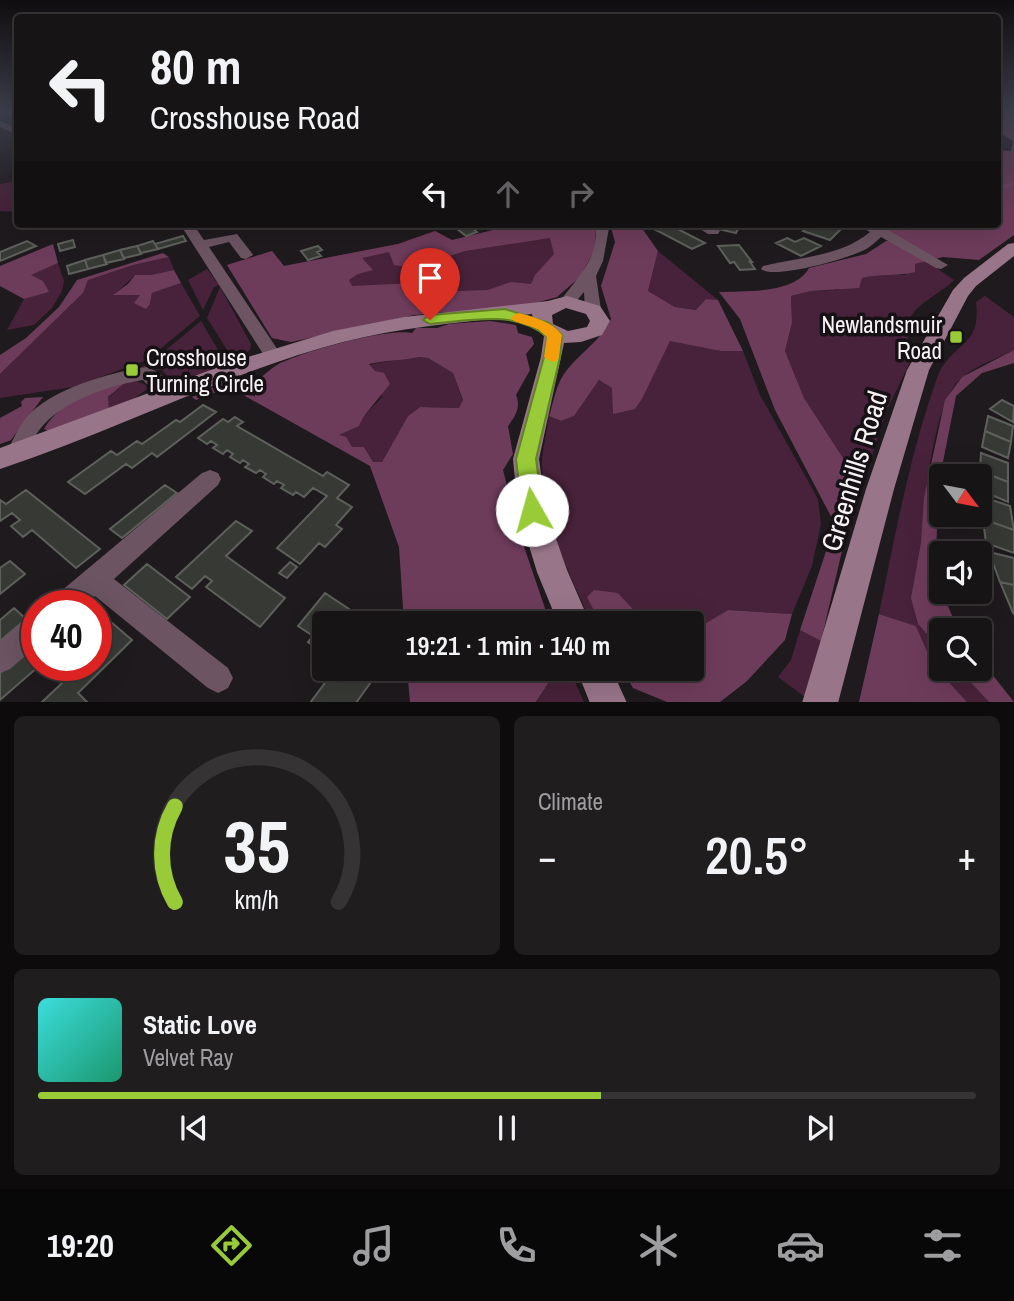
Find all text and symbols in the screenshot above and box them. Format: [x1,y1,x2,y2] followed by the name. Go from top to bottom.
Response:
[150,33,242,99] text: 80 m
[35,42,126,133] icon: left
[150,96,360,139] text: Crosshouse Road
[416,175,454,213] icon: left
[489,175,527,213] icon: ahead
[562,175,600,213] icon: right
[400,248,460,320] pin
[411,259,449,297] icon: arrive
[821,309,943,366] place label: Newlandsmuir Road
[948,329,964,345] marker: Newlandsmuir Road
[146,342,264,399] place label: Crosshouse Turning Circle
[124,362,140,378] marker: Crosshouse Turning Circle
[812,386,896,556] street label: Greenhills Road
[929,464,992,527] north arrow
[929,464,992,681] map controls
[495,473,569,547] position arrow
[929,541,992,604] button: sound
[21,590,112,681] speed limit sign: 40
[929,618,992,681] button: search
[406,628,610,663] text: 19:21 · 1 min · 140 m
[538,786,603,817] text: Climate
[224,797,290,895] text: 35
[705,820,809,890] text: 20.5°
[538,831,556,882] text: −
[958,831,976,882] text: +
[235,882,279,916] text: km/h
[143,1007,257,1042] text: Static Love
[143,1042,233,1073] text: Velvet Ray
[175,1109,213,1147] icon: previous
[488,1109,526,1147] icon: pause
[801,1109,839,1147] icon: next
[207,1221,256,1270] icon: directions
[349,1221,398,1270] icon: music
[492,1221,541,1270] icon: phone
[634,1221,683,1270] icon: climate
[776,1221,825,1270] icon: car
[918,1221,967,1270] icon: filters
[47,1224,114,1267] text: 19:20

